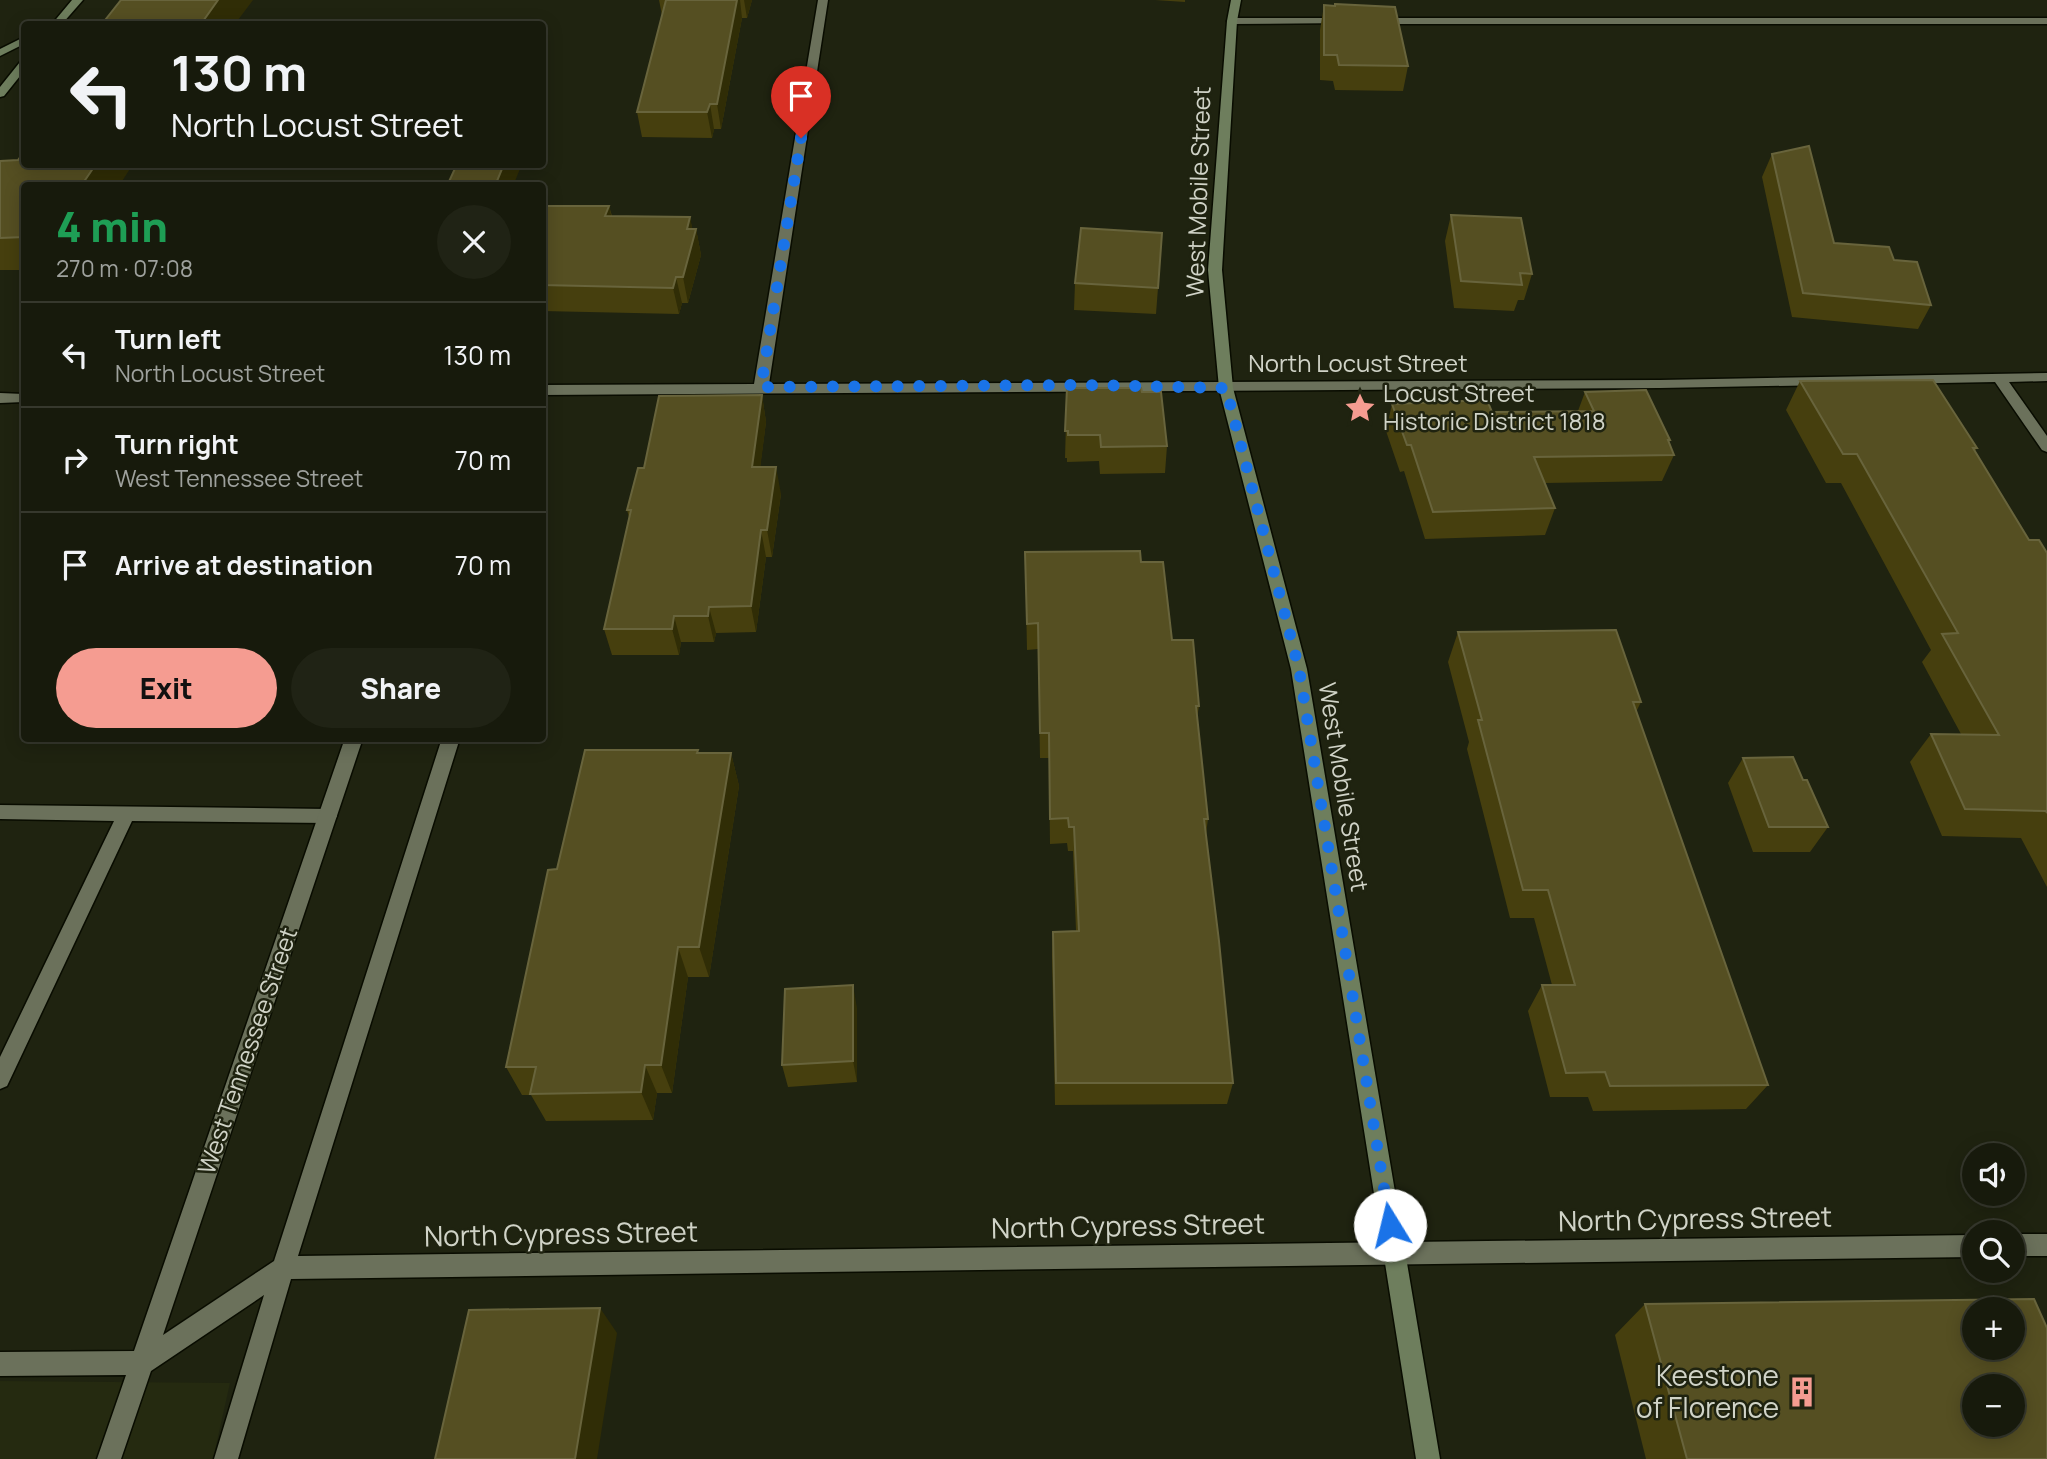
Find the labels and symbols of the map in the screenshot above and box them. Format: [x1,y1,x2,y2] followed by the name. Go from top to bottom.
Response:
[771,66,831,138] pin
[1177,86,1218,298] street label: West Mobile Street
[1248,346,1468,379] street label: North Locust Street
[1383,376,1606,437] place label: Locust Street Historic District 1818
[1343,391,1377,425] place icon: Locust Street Historic District 1818
[1312,680,1377,894] street label: West Mobile Street
[189,923,304,1178] street label: West Tennessee Street
[1353,1188,1427,1262] position arrow
[1558,1197,1832,1239] street label: North Cypress Street
[991,1204,1265,1246] street label: North Cypress Street
[424,1212,698,1254] street label: North Cypress Street
[1636,1356,1779,1426] place label: Keestone of Florence
[1785,1375,1819,1409] building icon: Keestone of Florence

